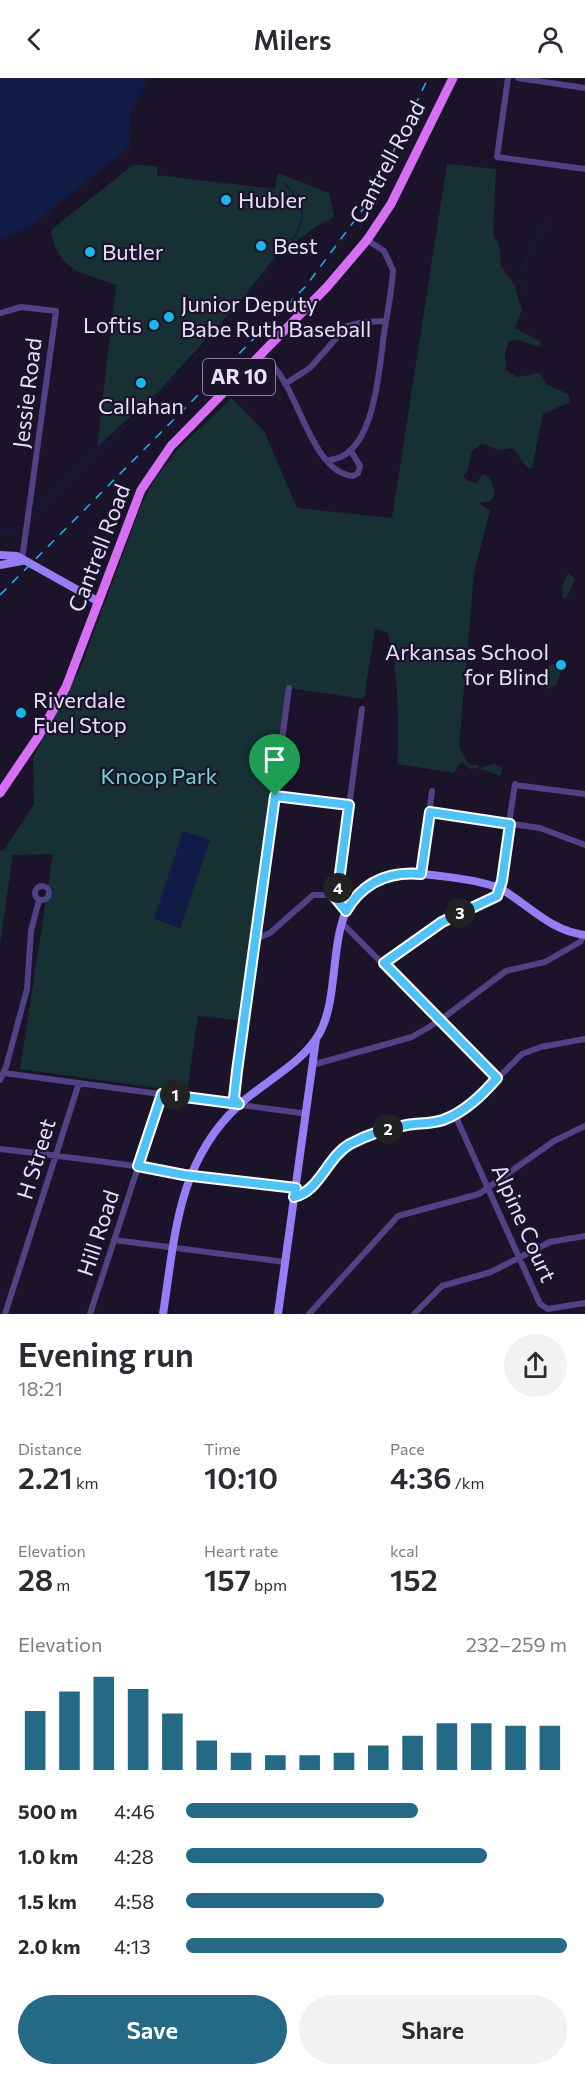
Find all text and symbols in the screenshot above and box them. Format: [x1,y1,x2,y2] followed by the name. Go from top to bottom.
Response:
[18,23,51,56] icon: back
[254,23,331,56] text: Milers
[534,23,567,56] icon: person
[343,96,430,228] street label: Cantrell Road
[238,186,306,213] place label: Hubler
[219,193,233,207] marker: Hubler
[273,232,318,259] place label: Best
[102,238,164,265] place label: Butler
[254,239,268,253] marker: Best
[83,245,97,259] marker: Butler
[181,290,371,342] place label: Junior Deputy Babe Ruth Baseball
[162,310,176,324] marker: Junior Deputy Babe Ruth Baseball
[83,311,142,338] place label: Loftis
[147,318,161,332] marker: Loftis
[6,336,47,450] street label: Jessie Road
[203,359,275,395] road number: AR 10
[134,376,148,390] marker: Callahan
[98,392,184,419] place label: Callahan
[62,480,135,616] street label: Cantrell Road
[385,638,549,690] place label: Arkansas School for Blind
[554,658,568,672] marker: Arkansas School for Blind
[33,686,127,738] place label: Riverdale Fuel Stop
[14,706,28,720] marker: Riverdale Fuel Stop
[249,734,300,796] pin
[258,743,291,776] icon: arrive
[101,762,218,789] park label: Knoop Park
[323,873,353,903] pin: 4
[333,878,343,897] text: 4
[445,898,475,928] pin: 3
[455,903,465,922] text: 3
[160,1080,190,1110] pin: 1
[171,1085,179,1104] text: 1
[373,1114,403,1144] pin: 2
[10,1115,61,1202] street label: H Street
[383,1119,393,1138] text: 2
[486,1160,562,1286] street label: Alpine Court
[71,1186,124,1279] street label: Hill Road
[18,1333,194,1374] text: Evening run
[504,1334,567,1397] button: share
[18,1376,63,1400] text: 18:21
[18,1439,82,1458] text: Distance
[204,1439,241,1458] text: Time
[390,1439,425,1458] text: Pace
[18,1458,73,1495] text: 2.21
[204,1458,278,1495] text: 10:10
[390,1458,452,1495] text: 4:36
[73,1473,99,1492] text: km
[452,1473,485,1492] text: /km
[18,1541,86,1560] text: Elevation
[204,1541,278,1560] text: Heart rate
[390,1541,419,1560] text: kcal
[18,1560,53,1597] text: 28
[204,1560,251,1597] text: 157
[390,1560,438,1597] text: 152
[53,1575,70,1594] text: m
[251,1575,287,1594] text: bpm
[18,1632,103,1656] text: Elevation
[466,1632,567,1656] text: 232–259 m
[18,1799,78,1823] text: 500 m
[114,1799,155,1823] text: 4:46
[18,1844,78,1868] text: 1.0 km
[114,1844,154,1868] text: 4:28
[18,1889,77,1913] text: 1.5 km
[114,1889,154,1913] text: 4:58
[18,1934,80,1958] text: 2.0 km
[114,1934,151,1958] text: 4:13
[18,1995,287,2064] button: Save
[299,1995,567,2064] button: Share

